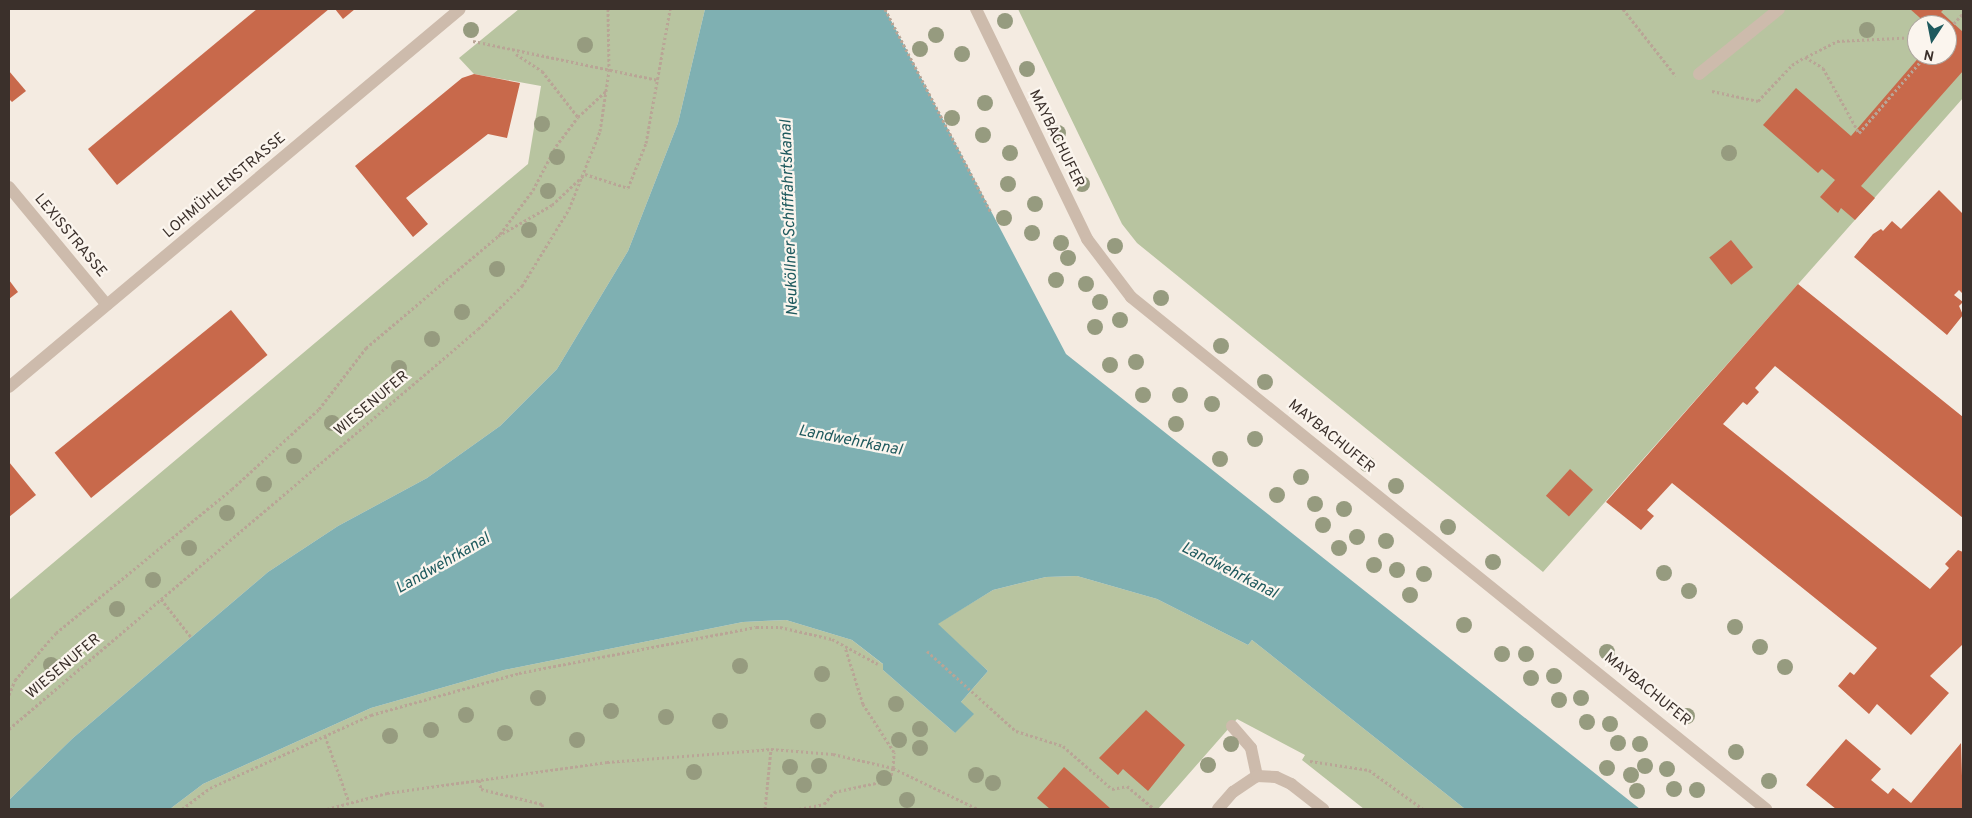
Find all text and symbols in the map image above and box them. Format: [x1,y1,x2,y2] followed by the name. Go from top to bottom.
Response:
[1907,15,1957,65] north arrow
[1923,45,1936,64] text: N
[1025,87,1087,191] street label: MAYBACHUFER
[777,119,803,317] water label: Neuköllner Schifffahrtskanal
[160,130,290,242] street label: LOHMÜHLENSTRASSE
[30,191,110,281] street label: LEXISSTRASSE
[331,368,413,440] street label: WIESENUFER
[1284,396,1378,478] street label: MAYBACHUFER
[797,422,903,460] water label: Landwehrkanal
[393,529,493,599] water label: Landwehrkanal
[1178,539,1280,603] water label: Landwehrkanal
[23,631,105,703] street label: WIESENUFER
[1600,649,1694,731] street label: MAYBACHUFER

